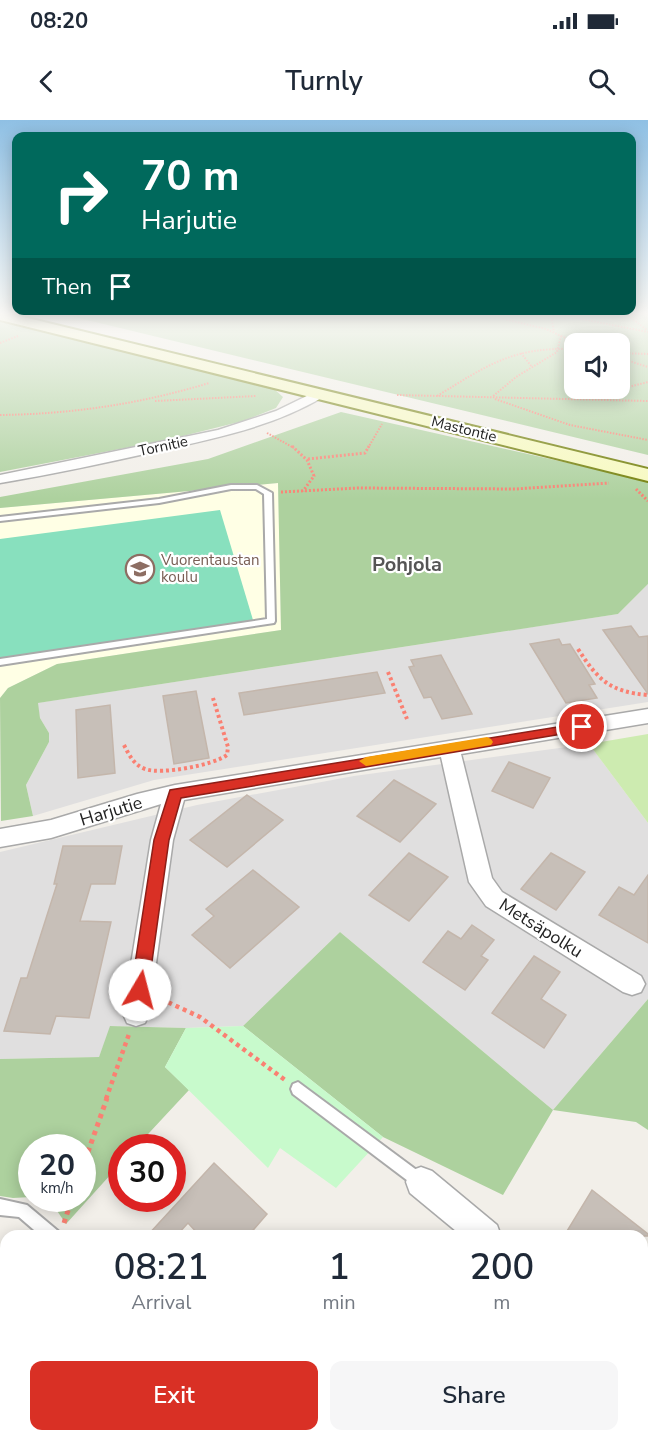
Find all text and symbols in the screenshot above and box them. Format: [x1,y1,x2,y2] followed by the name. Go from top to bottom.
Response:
[30,6,88,36] text: 08:20
[285,63,363,100] text: Turnly
[30,65,63,98] icon: back
[585,65,618,98] icon: search
[141,148,240,205] text: 70 m
[42,156,120,234] icon: right
[141,202,237,239] text: Harjutie
[104,270,137,303] icon: arrive
[42,272,92,302] text: Then
[564,333,630,399] map controls
[564,333,630,399] button: sound
[429,411,499,447] street label: Mastontie
[136,431,190,461] street label: Tornitie
[160,550,260,587] place label: Vuorentaustan koulu
[372,551,442,578] district label: Pohjola
[124,553,156,585] school or university icon: Vuorentaustan koulu
[556,701,607,752] pin
[565,710,598,743] icon: arrive
[77,790,145,832] street label: Harjutie
[495,893,587,963] street label: Metsäpolku
[108,958,172,1022] position arrow
[108,1134,186,1212] speed limit sign: 30
[39,1145,75,1186] text: 20
[40,1178,74,1198] text: km/h
[114,1243,209,1292] text: 08:21
[328,1243,350,1292] text: 1
[469,1243,534,1292] text: 200
[131,1289,191,1316] text: Arrival
[323,1289,356,1316] text: min
[493,1289,510,1316] text: m
[30,1361,318,1430] button: Exit
[330,1361,618,1430] button: Share

